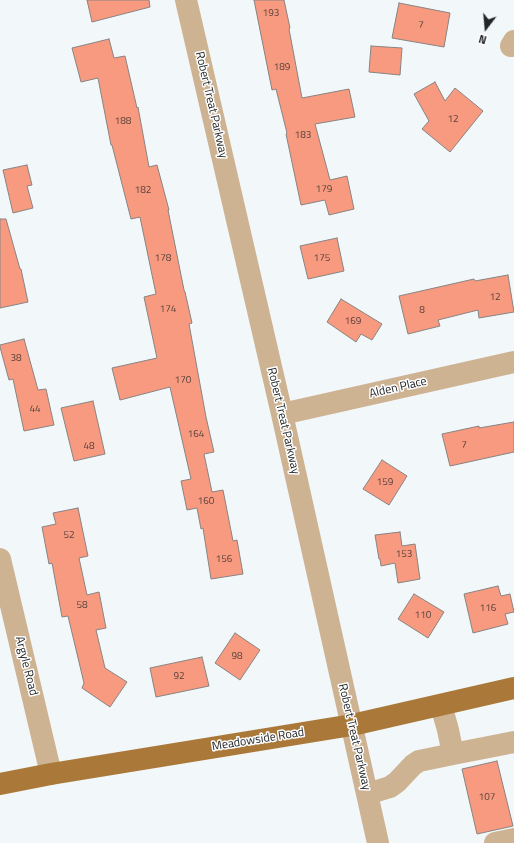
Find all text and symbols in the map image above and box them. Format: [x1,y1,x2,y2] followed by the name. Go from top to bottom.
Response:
[263,8,279,20] house number: 193
[466,8,506,48] north arrow
[418,20,424,32] house number: 7
[477,31,489,48] text: N
[192,50,230,160] street label: Robert Treat Parkway
[274,62,290,74] house number: 189
[447,114,459,126] house number: 12
[115,116,131,128] house number: 188
[295,130,311,142] house number: 183
[316,184,332,196] house number: 179
[135,185,151,197] house number: 182
[155,253,171,265] house number: 178
[314,253,330,265] house number: 175
[489,292,501,304] house number: 12
[160,304,176,316] house number: 174
[419,305,425,317] house number: 8
[345,316,361,328] house number: 169
[10,353,22,365] house number: 38
[264,366,302,476] street label: Robert Treat Parkway
[368,374,428,402] street label: Alden Place
[175,375,191,387] house number: 170
[29,404,41,416] house number: 44
[188,429,204,441] house number: 164
[461,440,467,452] house number: 7
[83,441,95,453] house number: 48
[377,477,393,489] house number: 159
[198,496,214,508] house number: 160
[63,530,75,542] house number: 52
[396,549,412,561] house number: 153
[216,554,232,566] house number: 156
[76,600,88,612] house number: 58
[480,603,496,615] house number: 116
[415,610,431,622] house number: 110
[12,635,40,697] street label: Argyle Road
[231,651,243,663] house number: 98
[173,671,185,683] house number: 92
[335,682,373,792] street label: Robert Treat Parkway
[211,726,305,754] street label: Meadowside Road
[479,792,495,804] house number: 107

